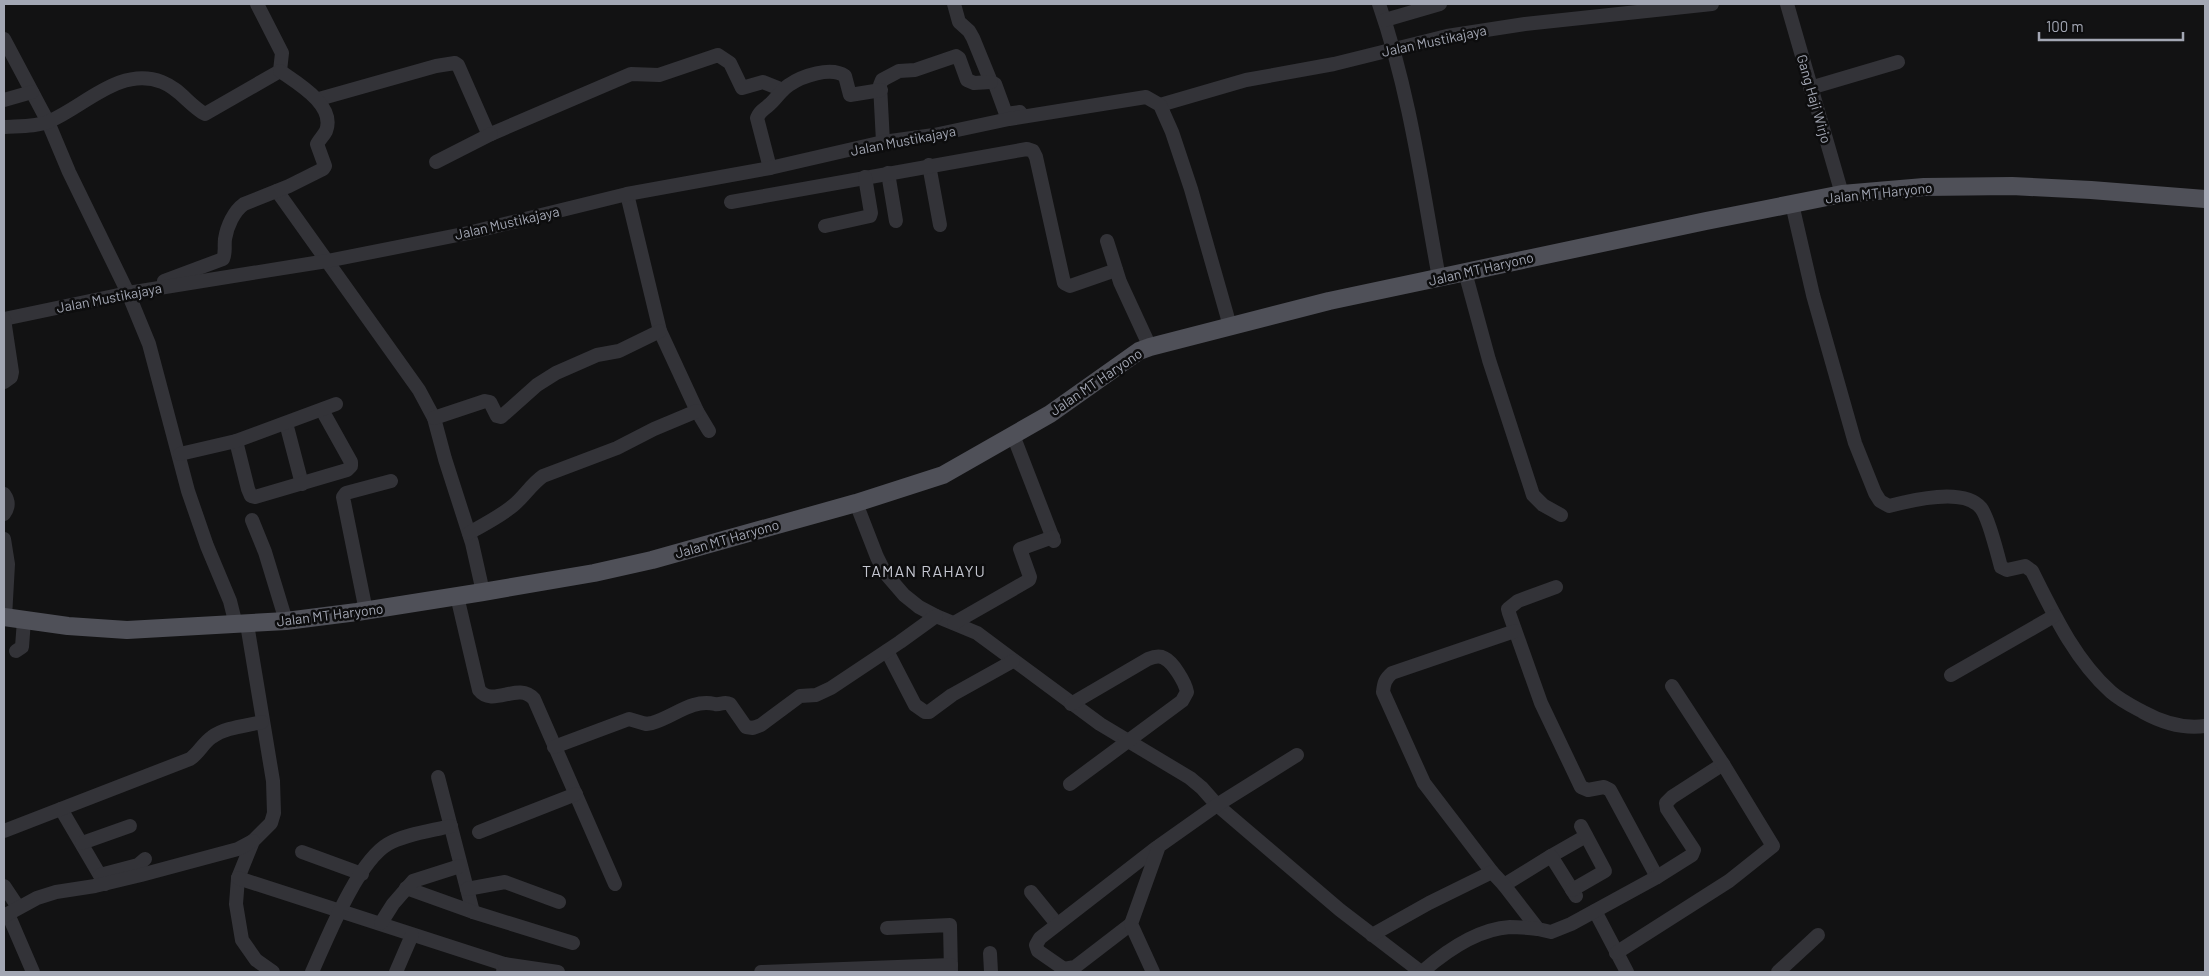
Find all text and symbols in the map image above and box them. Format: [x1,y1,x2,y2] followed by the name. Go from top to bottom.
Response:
[2039,10,2183,42] scale bar
[2046,17,2084,35] text: 100 m
[1380,21,1488,60] street label: Jalan Mustikajaya
[1794,52,1835,145] street label: Gang Haji Wirjo
[849,122,957,159] street label: Jalan Mustikajaya
[1825,178,1933,207] street label: Jalan MT Haryono
[453,202,561,243] street label: Jalan Mustikajaya
[1427,248,1535,289] street label: Jalan MT Haryono
[55,279,163,316] street label: Jalan Mustikajaya
[1046,344,1145,419] street label: Jalan MT Haryono
[673,516,781,561] street label: Jalan MT Haryono
[862,561,986,580] district label: TAMAN RAHAYU
[276,600,384,629] street label: Jalan MT Haryono

